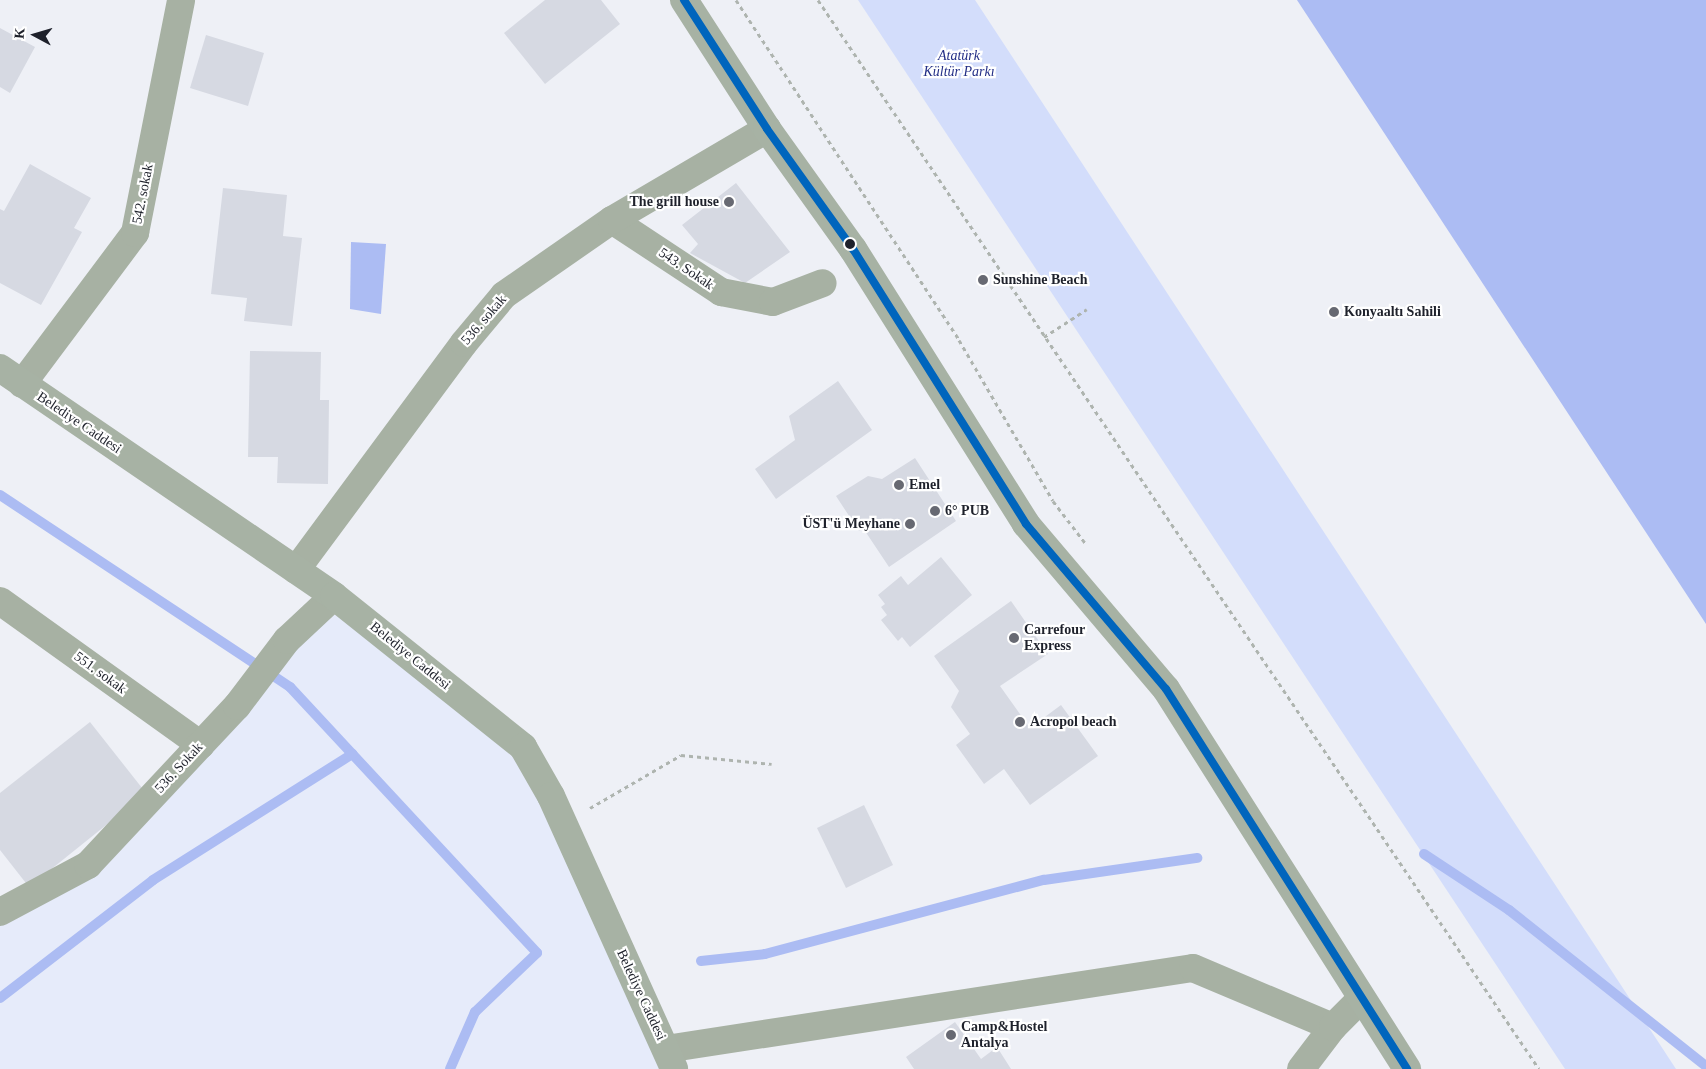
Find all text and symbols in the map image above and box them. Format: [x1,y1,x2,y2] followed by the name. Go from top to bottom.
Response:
[10,10,60,60] north arrow
[12,27,28,40] text: K
[923,48,995,80] park label: Atatürk Kültür Parkı
[129,163,157,225] street label: 542. sokak
[630,194,719,210] place label: The grill house
[723,196,735,208] marker: The grill house
[845,239,855,249] unlabelled marker
[655,244,717,294] street label: 543. Sokak
[993,272,1088,288] place label: Sunshine Beach
[977,274,989,286] marker: Sunshine Beach
[458,292,510,348] street label: 536. sokak
[1344,304,1441,320] place label: Konyaaltı Sahili
[1328,306,1340,318] marker: Konyaaltı Sahili
[34,389,124,457] street label: Belediye Caddesi
[909,477,940,493] place label: Emel
[893,479,905,491] marker: Emel
[945,503,989,519] place label: 6° PUB
[929,505,941,517] marker: 6° PUB
[802,516,900,532] place label: ÜST'ü Meyhane
[904,518,916,530] marker: ÜST'ü Meyhane
[366,619,454,693] street label: Belediye Caddesi
[1024,622,1085,654] place label: Carrefour Express
[1008,632,1020,644] marker: Carrefour Express
[71,648,129,698] street label: 551. sokak
[1030,714,1116,730] place label: Acropol beach
[1014,716,1026,728] marker: Acropol beach
[151,739,207,797] street label: 536. Sokak
[613,947,669,1043] street label: Belediye Caddesi
[961,1019,1047,1052] place label: Camp&Hostel Antalya
[945,1029,957,1041] marker: Camp&Hostel Antalya

